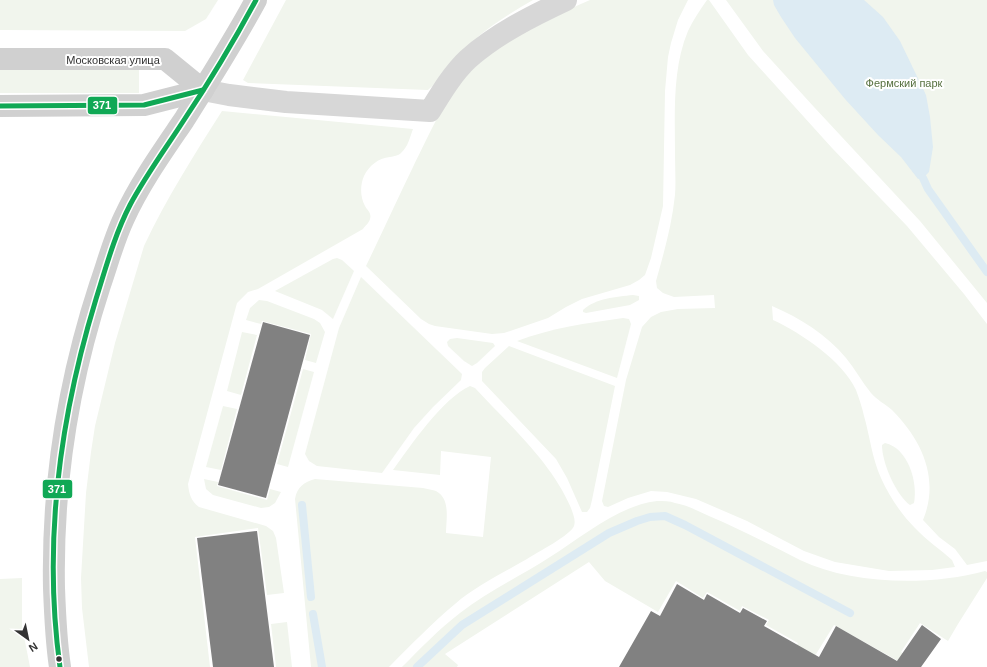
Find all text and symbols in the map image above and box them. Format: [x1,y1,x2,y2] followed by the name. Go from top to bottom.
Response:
[66,54,161,66] street label: Московская улица
[866,77,943,89] park label: Фермский парк
[87,96,118,115] line badge: 371
[93,99,111,111] text: 371
[42,479,73,499] line badge: 371
[48,483,66,495] text: 371
[8,619,48,659] north arrow
[27,640,40,655] text: N
[54,654,64,664] unlabelled marker

